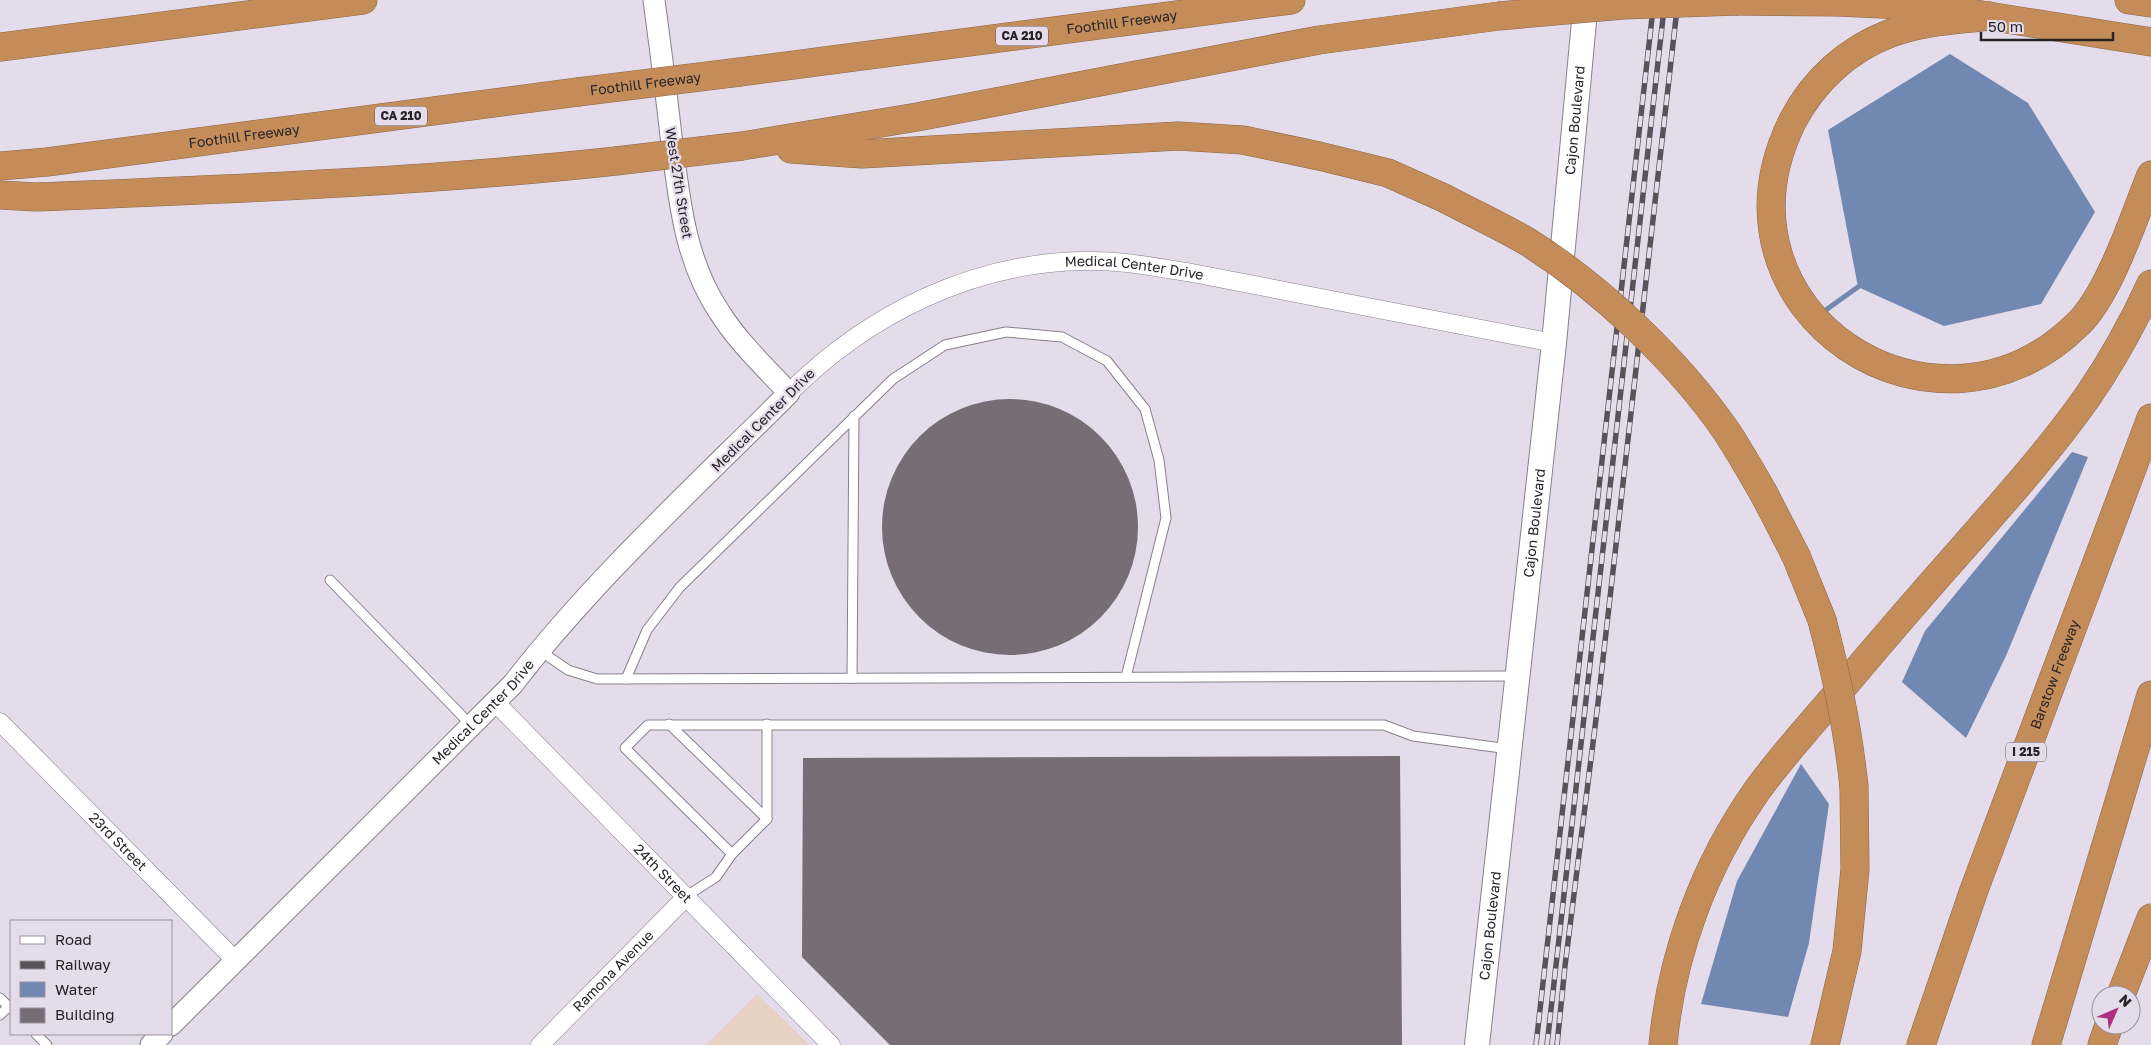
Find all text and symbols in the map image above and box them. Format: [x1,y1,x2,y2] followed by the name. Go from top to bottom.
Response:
[1065,6,1178,37] street label: Foothill Freeway
[1981,10,2114,42] scale bar
[1988,17,2023,35] text: 50 m
[996,27,1048,46] road number: CA 210
[1561,65,1588,175] street label: Cajon Boulevard
[589,68,702,98] street label: Foothill Freeway
[375,106,427,125] road number: CA 210
[188,120,301,151] street label: Foothill Freeway
[662,126,697,240] street label: West 27th Street
[1064,252,1205,283] street label: Medical Center Drive
[707,364,818,475] street label: Medical Center Drive
[1519,468,1548,578] street label: Cajon Boulevard
[2026,617,2083,731] street label: Barstow Freeway
[428,656,537,768] street label: Medical Center Drive
[2006,742,2046,762] road number: I 215
[86,808,151,874] street label: 23rd Street
[631,840,696,906] street label: 24th Street
[1475,870,1504,981] street label: Cajon Boulevard
[10,920,172,1035] legend
[569,926,657,1015] street label: Ramona Avenue
[55,930,92,948] text: Road
[55,955,111,973] text: Railway
[55,980,98,998] text: Water
[2091,985,2141,1035] north arrow
[2116,991,2135,1010] text: N
[55,1005,115,1023] text: Building

